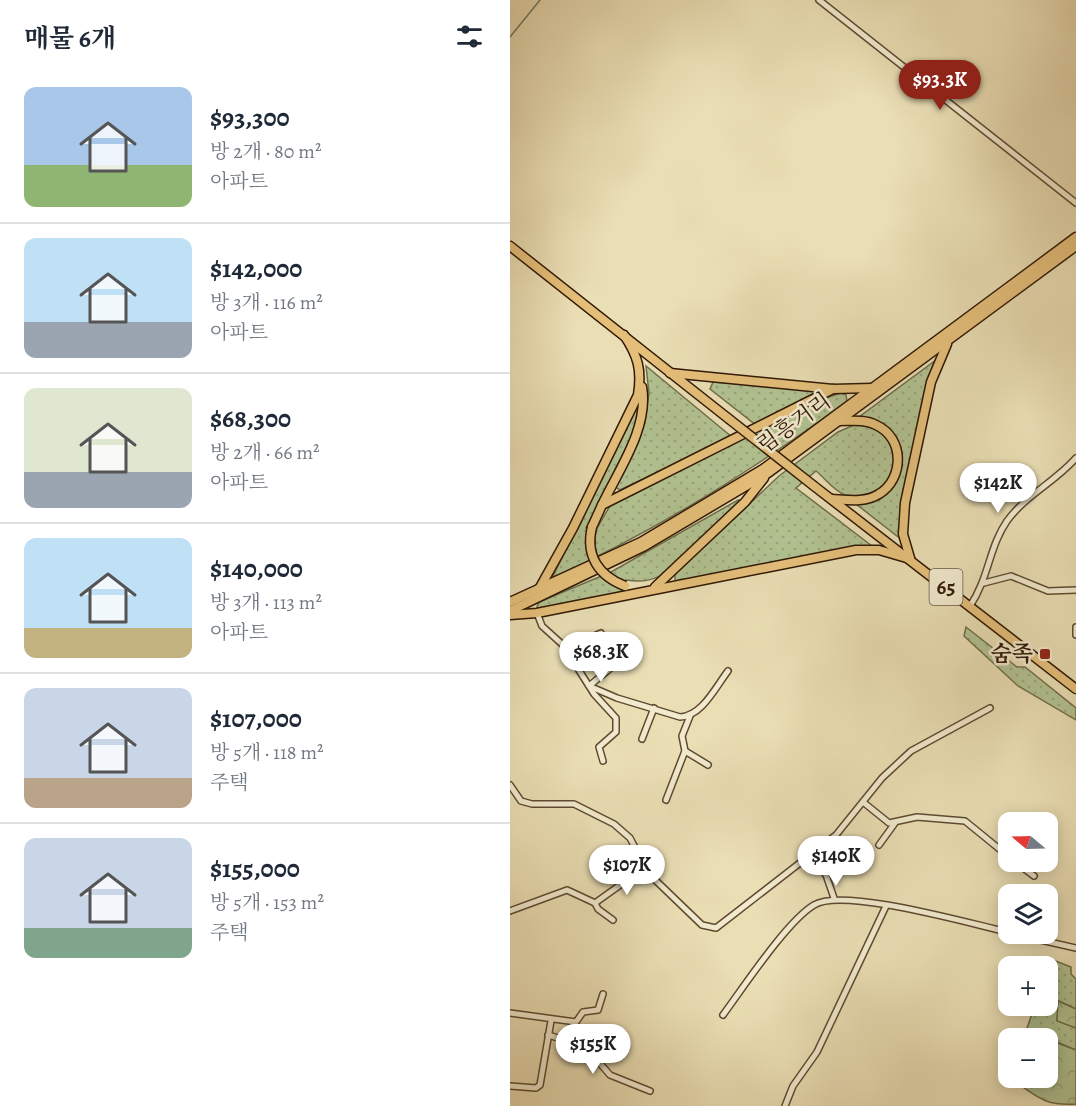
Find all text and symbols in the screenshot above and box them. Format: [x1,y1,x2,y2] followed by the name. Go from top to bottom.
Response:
[453,20,486,53] icon: filters
[24,21,116,56] text: 매물 6개
[891,60,989,111] pin: $93.3K
[913,66,967,93] text: $93.3K
[210,100,290,135] text: $93,300
[72,111,144,183] icon: home
[210,138,322,165] text: 방 2개 · 80 m²
[210,168,268,195] text: 아파트
[210,251,302,286] text: $142,000
[72,262,144,334] icon: home
[210,289,323,316] text: 방 3개 · 116 m²
[210,319,268,346] text: 아파트
[751,386,837,460] street label: 림흥거리
[210,401,291,436] text: $68,300
[72,412,144,484] icon: home
[210,439,320,466] text: 방 2개 · 66 m²
[956,463,1040,514] pin: $142K
[210,469,268,496] text: 아파트
[974,469,1022,496] text: $142K
[210,551,303,586] text: $140,000
[72,562,144,634] icon: home
[930,569,962,605] road number: 65
[210,589,322,616] text: 방 3개 · 113 m²
[210,619,268,646] text: 아파트
[552,632,650,683] pin: $68.3K
[573,638,629,665] text: $68.3K
[990,639,1033,669] place label: 숨족
[1038,647,1052,661] marker: 숨족
[210,701,302,736] text: $107,000
[72,712,144,784] icon: home
[210,739,324,766] text: 방 5개 · 118 m²
[210,769,249,796] text: 주택
[998,812,1058,872] north arrow
[998,812,1058,1088] map controls
[794,836,878,887] pin: $140K
[811,842,861,869] text: $140K
[585,845,669,896] pin: $107K
[210,851,300,886] text: $155,000
[603,851,651,878] text: $107K
[72,862,144,934] icon: home
[998,884,1058,944] button: layers
[210,889,324,916] text: 방 5개 · 153 m²
[210,919,249,946] text: 주택
[998,956,1058,1016] button: +
[551,1024,635,1075] pin: $155K
[998,1028,1058,1088] button: −
[570,1030,616,1057] text: $155K

